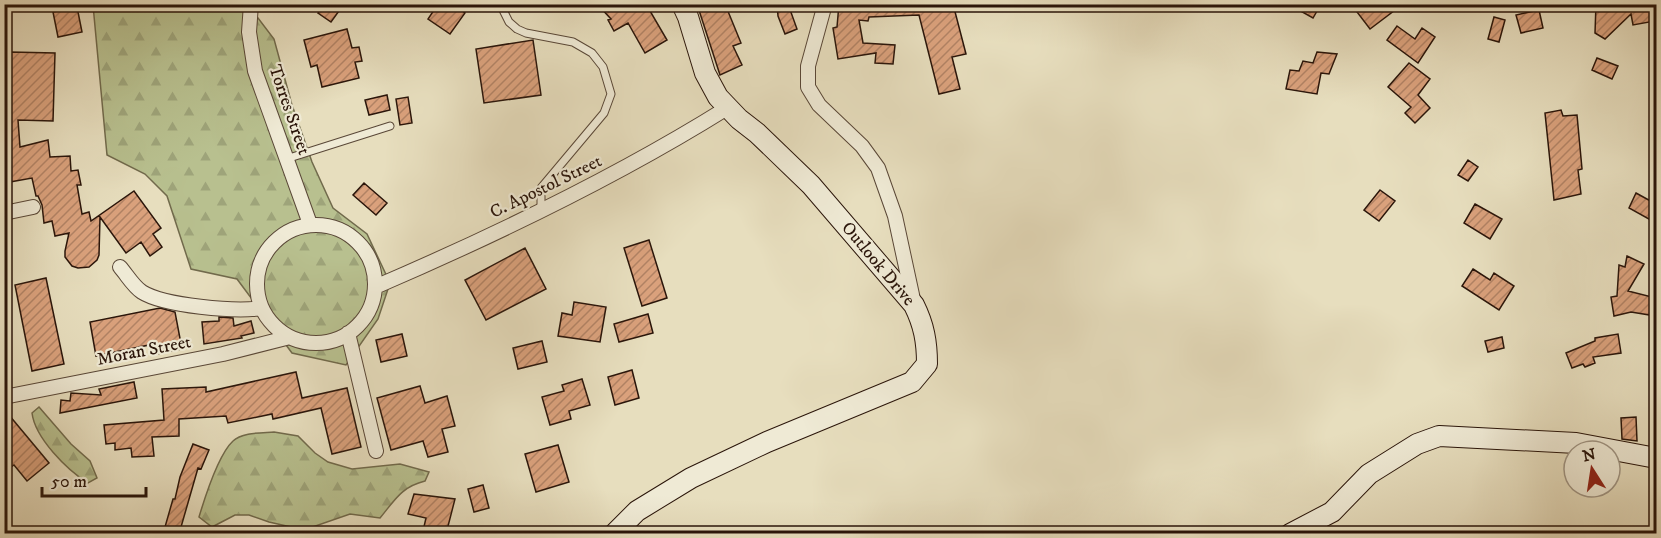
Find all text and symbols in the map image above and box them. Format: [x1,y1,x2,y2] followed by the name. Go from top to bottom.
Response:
[263,62,315,158] street label: Torres Street
[487,150,606,224] street label: C. Apostol Street
[837,218,919,310] street label: Outlook Drive
[95,331,193,371] street label: Moran Street
[1562,439,1622,499] north arrow
[1581,444,1598,466] text: N
[42,460,146,498] scale bar
[51,471,87,493] text: 50 m

